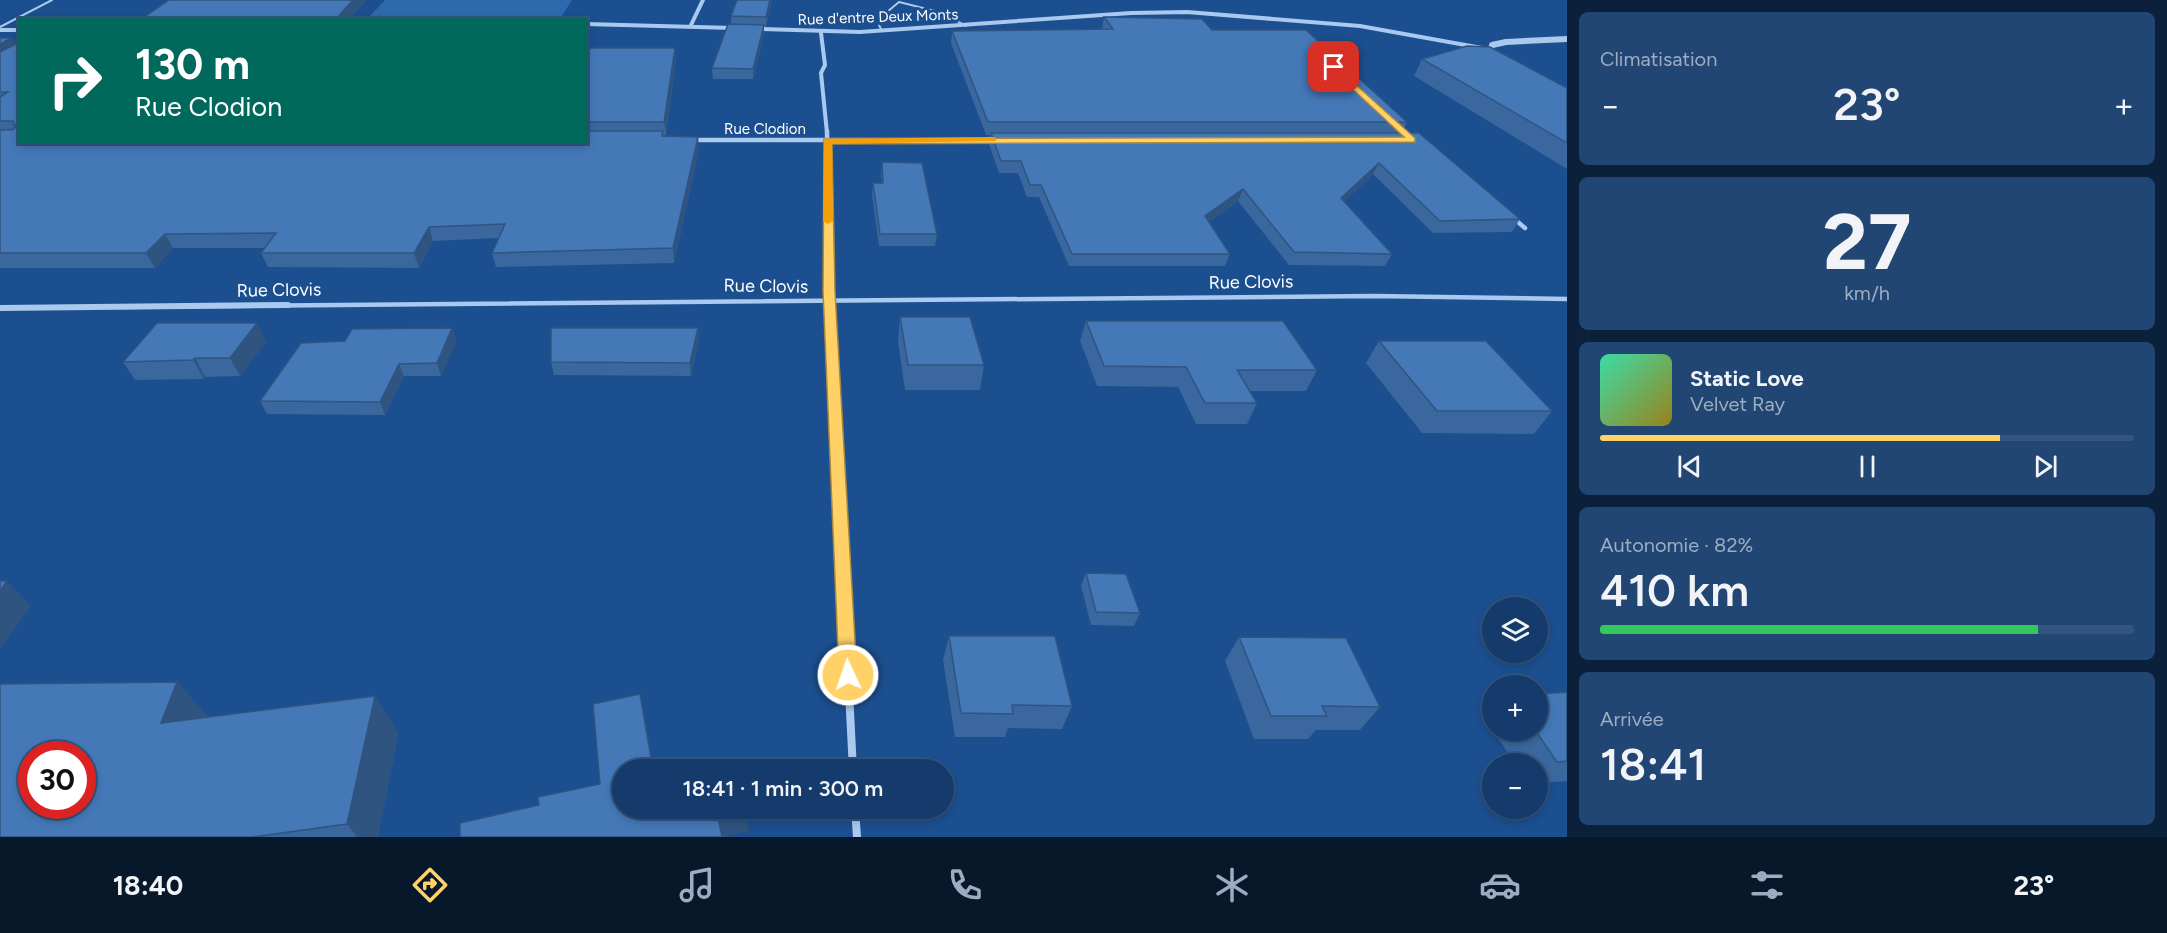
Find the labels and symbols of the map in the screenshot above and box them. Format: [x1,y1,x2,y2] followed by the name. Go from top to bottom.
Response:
[797,5,959,29] street label: Rue d'entre Deux Monts
[1308,41,1359,92] pin
[724,120,806,138] street label: Rue Clodion
[1208,270,1294,294] street label: Rue Clovis
[723,274,809,298] street label: Rue Clovis
[236,278,322,302] street label: Rue Clovis
[816,643,880,707] position arrow
[18,741,96,819] speed limit sign: 30

